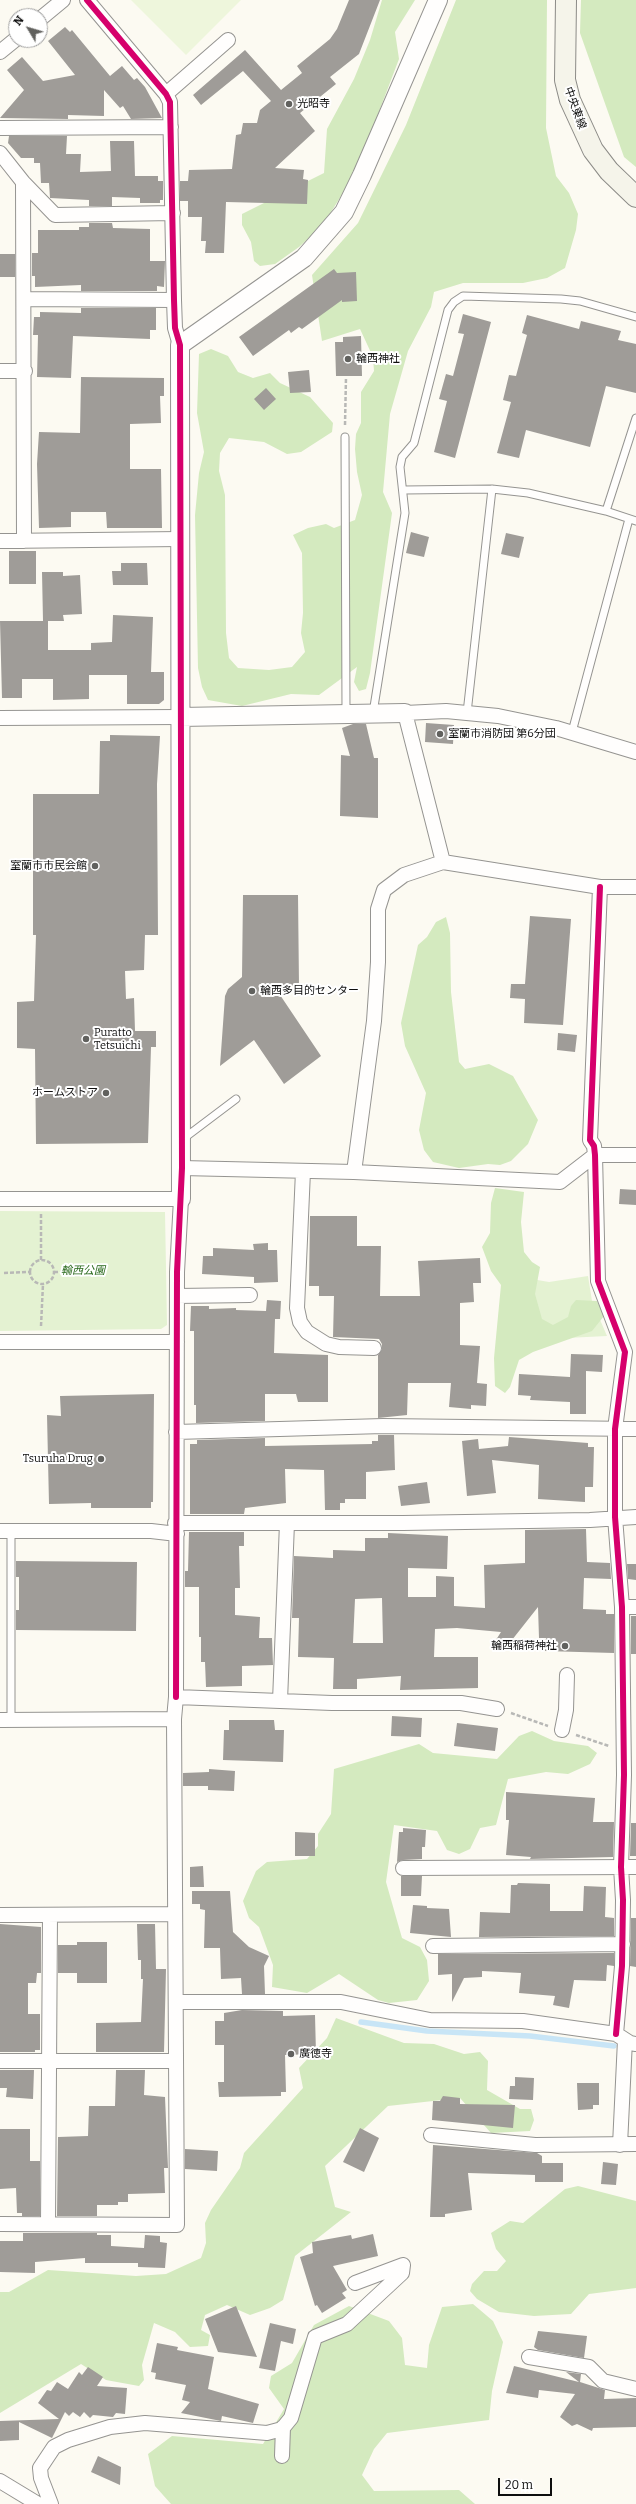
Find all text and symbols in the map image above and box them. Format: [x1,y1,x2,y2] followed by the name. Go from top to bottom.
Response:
[8,8,48,48] north arrow
[11,14,27,28] text: N
[561,85,589,131] street label: 中央東線
[297,97,330,111] place label: 光昭寺
[284,99,294,109] marker: 光昭寺
[356,352,400,366] place label: 輪西神社
[343,354,353,364] marker: 輪西神社
[448,727,556,741] place label: 室蘭市消防団 第6分団
[435,729,445,739] marker: 室蘭市消防団 第6分団
[10,859,87,873] place label: 室蘭市市民会館
[90,861,100,871] marker: 室蘭市市民会館
[260,984,359,998] place label: 輪西多目的センター
[247,986,257,996] marker: 輪西多目的センター
[94,1026,141,1052] place label: Puratto Tetsuichi
[81,1034,91,1044] marker: Puratto Tetsuichi
[32,1086,98,1100] place label: ホームストア
[101,1088,111,1098] marker: ホームストア
[61,1264,105,1278] park label: 輪西公園
[23,1452,93,1466] place label: Tsuruha Drug
[96,1454,106,1464] marker: Tsuruha Drug
[491,1639,557,1653] place label: 輪西稲荷神社
[560,1641,570,1651] marker: 輪西稲荷神社
[299,2047,332,2061] place label: 廣徳寺
[286,2049,296,2059] marker: 廣徳寺
[500,2470,554,2496] scale bar
[505,2478,533,2492] text: 20 m

